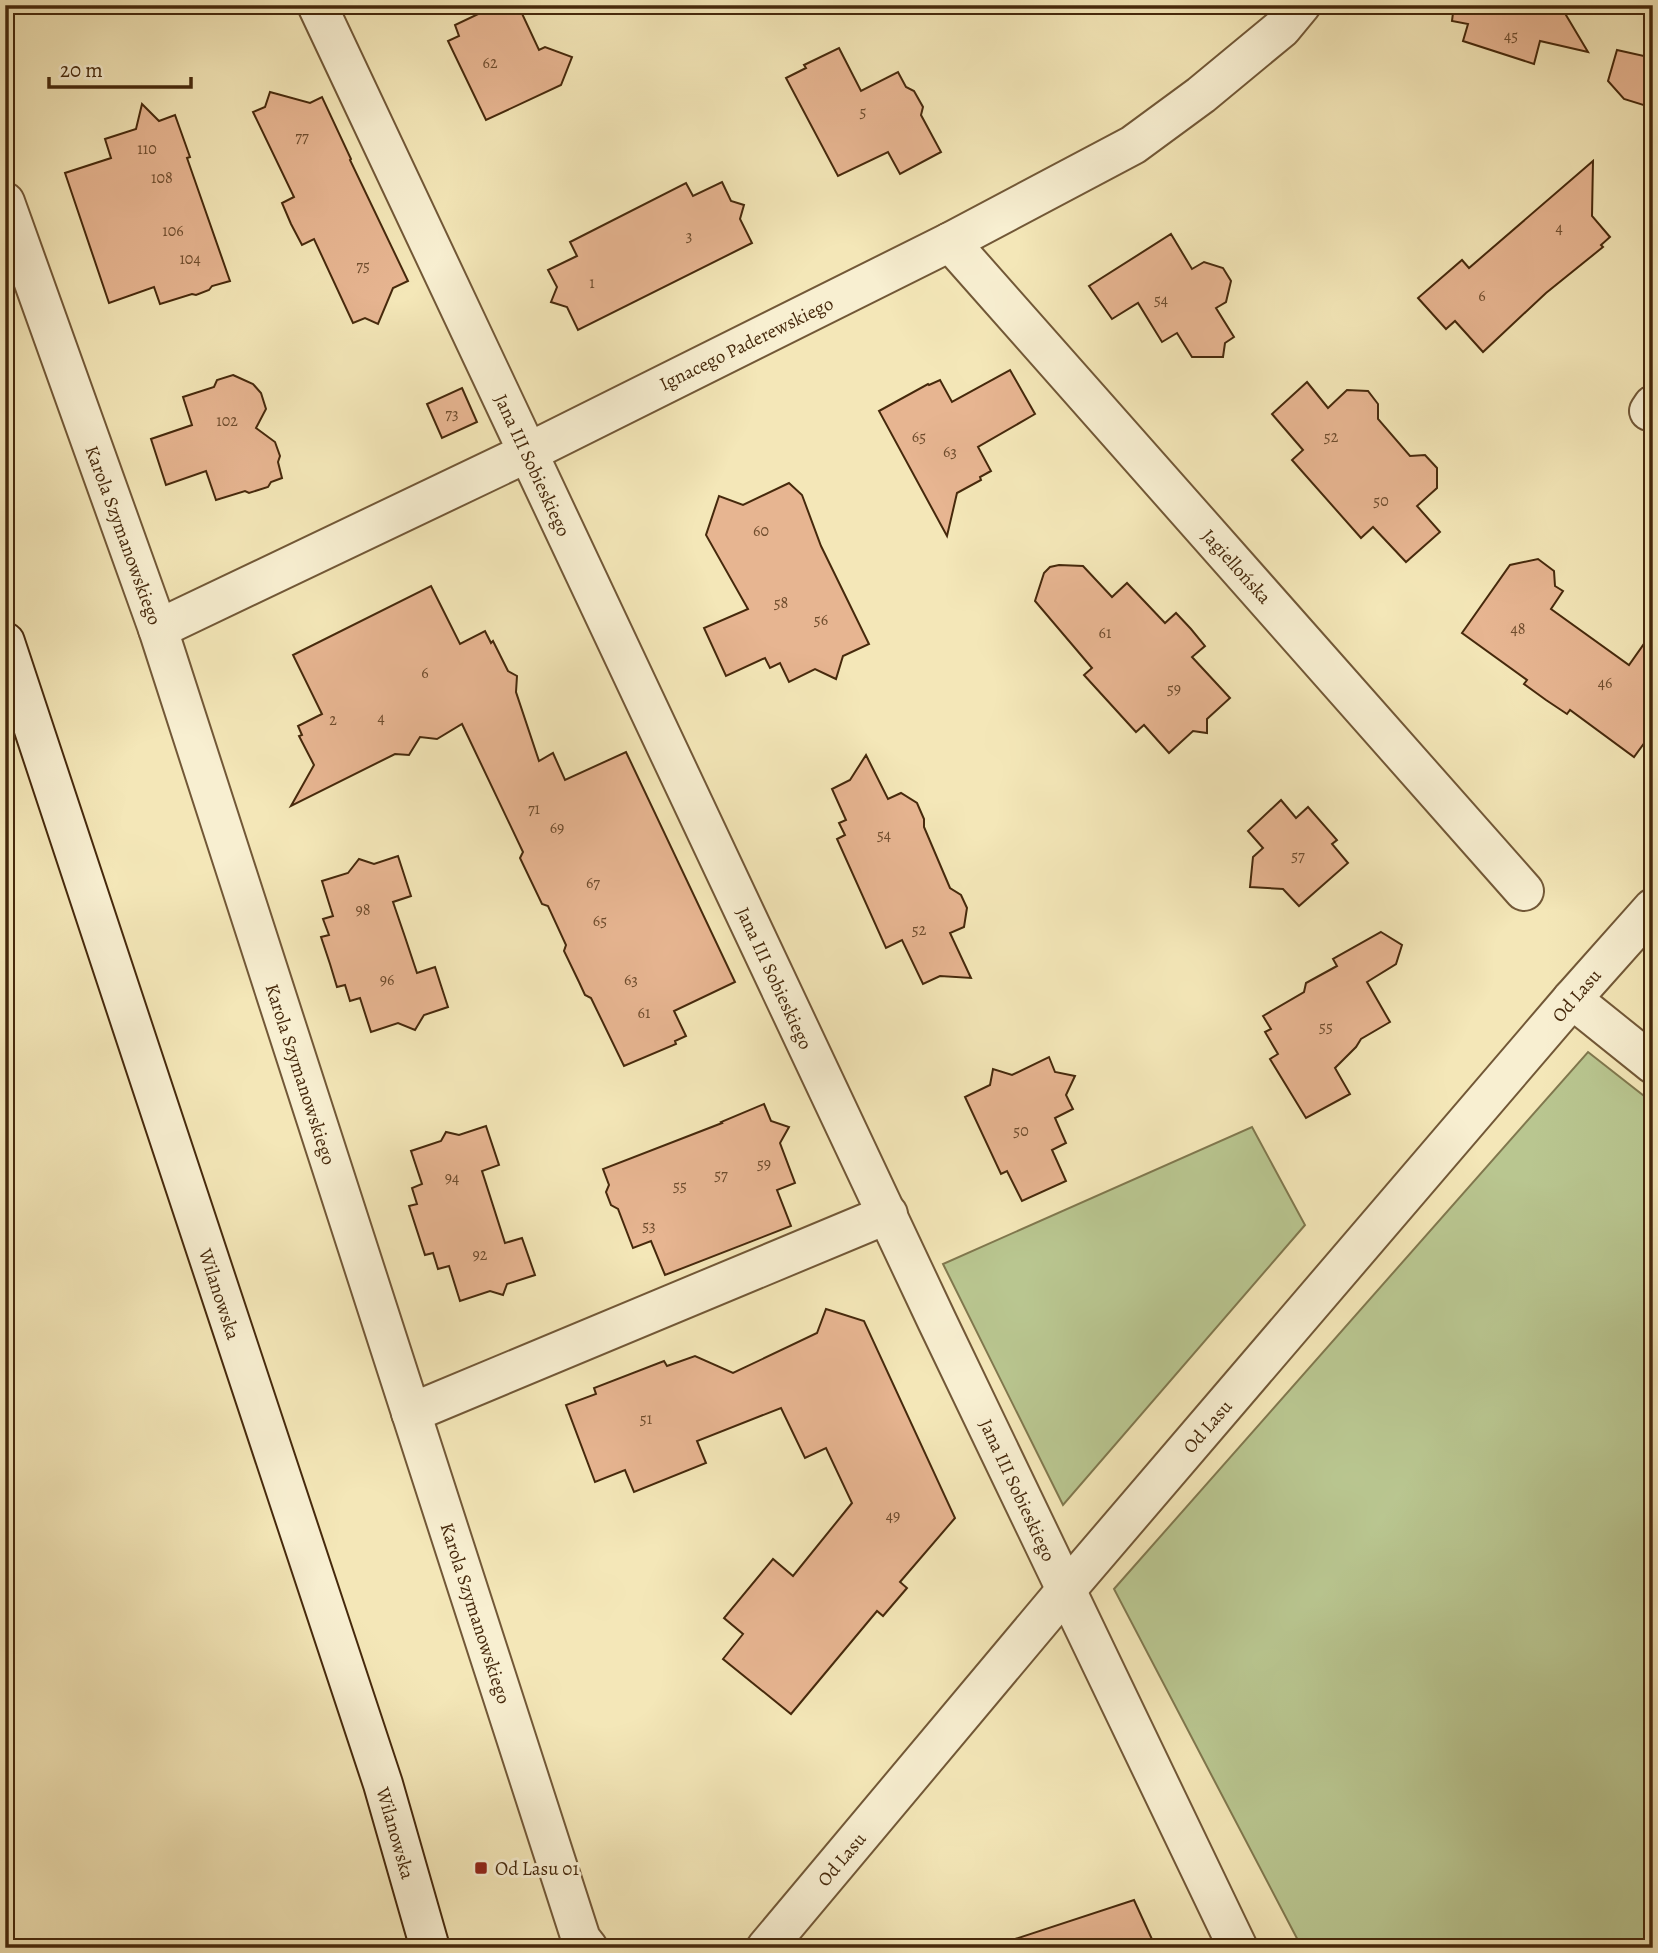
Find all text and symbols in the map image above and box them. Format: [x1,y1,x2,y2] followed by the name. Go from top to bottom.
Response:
[1504,25,1518,47] house number: 45
[49,46,191,90] scale bar
[483,52,498,74] house number: 62
[60,56,103,84] text: 20 m
[860,101,867,123] house number: 5
[295,126,309,148] house number: 77
[137,138,157,160] house number: 110
[151,167,173,189] house number: 108
[1555,217,1563,239] house number: 4
[162,220,184,242] house number: 106
[686,225,692,247] house number: 3
[179,248,201,270] house number: 104
[356,255,370,277] house number: 75
[589,272,595,294] house number: 1
[1478,285,1486,307] house number: 6
[1154,289,1168,311] house number: 54
[655,290,838,397] street label: Ignacego Paderewskiego
[488,390,576,541] street label: Jana III Sobieskiego
[445,403,459,425] house number: 73
[216,410,238,432] house number: 102
[912,426,926,448] house number: 65
[1324,426,1339,448] house number: 52
[943,441,957,463] house number: 63
[79,442,168,629] street label: Karola Szymanowskiego
[1373,490,1389,512] house number: 50
[753,520,769,542] house number: 60
[1196,523,1277,610] street label: Jagiellońska
[774,592,788,614] house number: 58
[814,609,828,631] house number: 56
[1510,618,1526,640] house number: 48
[1099,622,1112,644] house number: 61
[421,662,429,684] house number: 6
[1598,672,1612,694] house number: 46
[1167,678,1181,700] house number: 59
[377,707,385,729] house number: 4
[329,709,337,731] house number: 2
[528,798,541,820] house number: 71
[550,817,564,839] house number: 69
[877,824,891,846] house number: 54
[1291,845,1305,867] house number: 57
[586,872,600,894] house number: 67
[355,899,371,921] house number: 98
[730,903,818,1054] street label: Jana III Sobieskiego
[593,910,607,932] house number: 65
[912,919,927,941] house number: 52
[1546,963,1608,1028] street label: Od Lasu
[380,969,394,991] house number: 96
[624,969,638,991] house number: 63
[258,980,342,1168] street label: Karola Szymanowskiego
[638,1002,651,1024] house number: 61
[1319,1016,1333,1038] house number: 55
[1013,1120,1029,1142] house number: 50
[757,1153,771,1175] house number: 59
[714,1164,728,1186] house number: 57
[445,1167,459,1189] house number: 94
[673,1175,687,1197] house number: 55
[642,1215,656,1237] house number: 53
[192,1244,246,1343] street label: Wilanowska
[473,1244,488,1266] house number: 92
[1177,1394,1239,1459] street label: Od Lasu
[640,1408,653,1430] house number: 51
[973,1415,1061,1566] street label: Jana III Sobieskiego
[886,1505,900,1527] house number: 49
[433,1519,517,1707] street label: Karola Szymanowskiego
[369,1783,421,1882] street label: Wilanowska
[811,1826,873,1892] street label: Od Lasu
[495,1856,579,1882] place label: Od Lasu 01
[473,1860,489,1876] marker: Od Lasu 01

